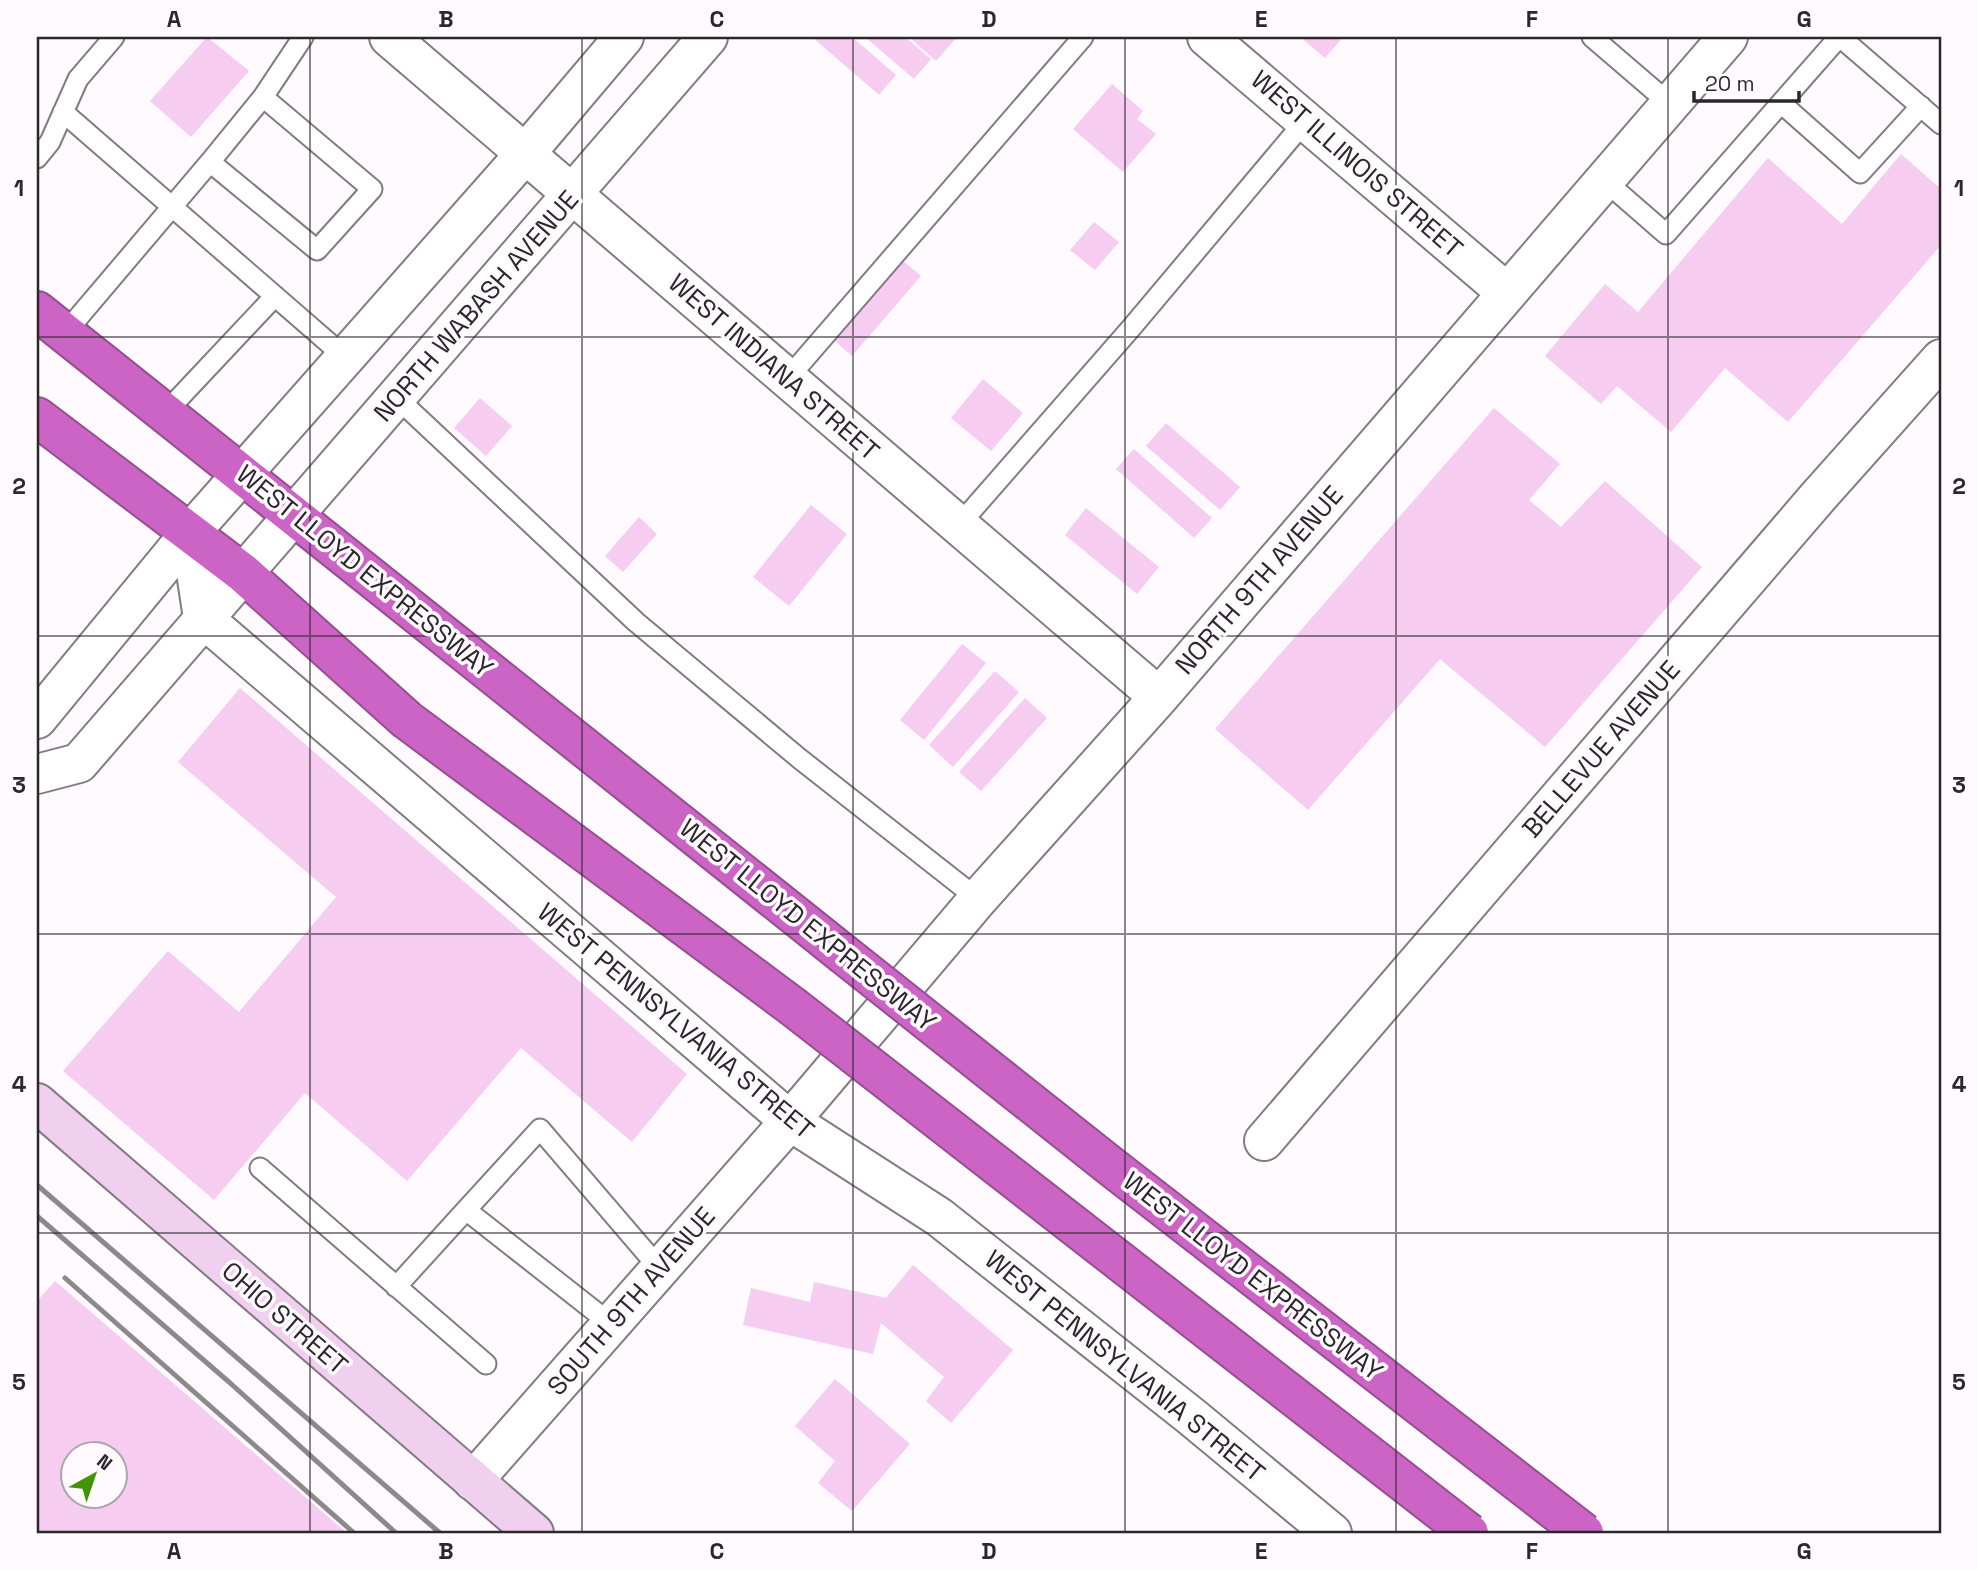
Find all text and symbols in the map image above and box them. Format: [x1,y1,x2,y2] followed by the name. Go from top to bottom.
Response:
[167,4,182,34] text: A
[438,4,454,34] text: B
[710,4,724,34] text: C
[981,4,997,34] text: D
[1255,4,1267,34] text: E
[1526,4,1538,34] text: F
[1796,4,1812,34] text: G
[1694,60,1800,104] scale bar
[1244,63,1470,265] street label: WEST ILLINOIS STREET
[1705,70,1755,97] text: 20 m
[14,173,24,203] text: 1
[1954,173,1964,203] text: 1
[366,183,586,429] street label: NORTH WABASH AVENUE
[661,266,887,468] street label: WEST INDIANA STREET
[230,457,500,685] street label: WEST LLOYD EXPRESSWAY
[12,471,26,501] text: 2
[1952,471,1966,501] text: 2
[1168,479,1350,681] street label: NORTH 9TH AVENUE
[1515,653,1687,845] street label: BELLEVUE AVENUE
[12,770,26,800] text: 3
[1952,770,1966,800] text: 3
[673,811,943,1039] street label: WEST LLOYD EXPRESSWAY
[531,895,821,1147] street label: WEST PENNSYLVANIA STREET
[12,1069,27,1099] text: 4
[1952,1069,1967,1099] text: 4
[1116,1164,1390,1388] street label: WEST LLOYD EXPRESSWAY
[540,1200,722,1402] street label: SOUTH 9TH AVENUE
[978,1242,1272,1490] street label: WEST PENNSYLVANIA STREET
[215,1254,355,1382] street label: OHIO STREET
[12,1367,26,1397] text: 5
[1952,1367,1966,1397] text: 5
[60,1440,130,1510] north arrow
[92,1449,118,1476] text: N
[167,1536,182,1566] text: A
[438,1536,454,1566] text: B
[710,1536,724,1566] text: C
[981,1536,997,1566] text: D
[1255,1536,1267,1566] text: E
[1526,1536,1538,1566] text: F
[1796,1536,1812,1566] text: G

